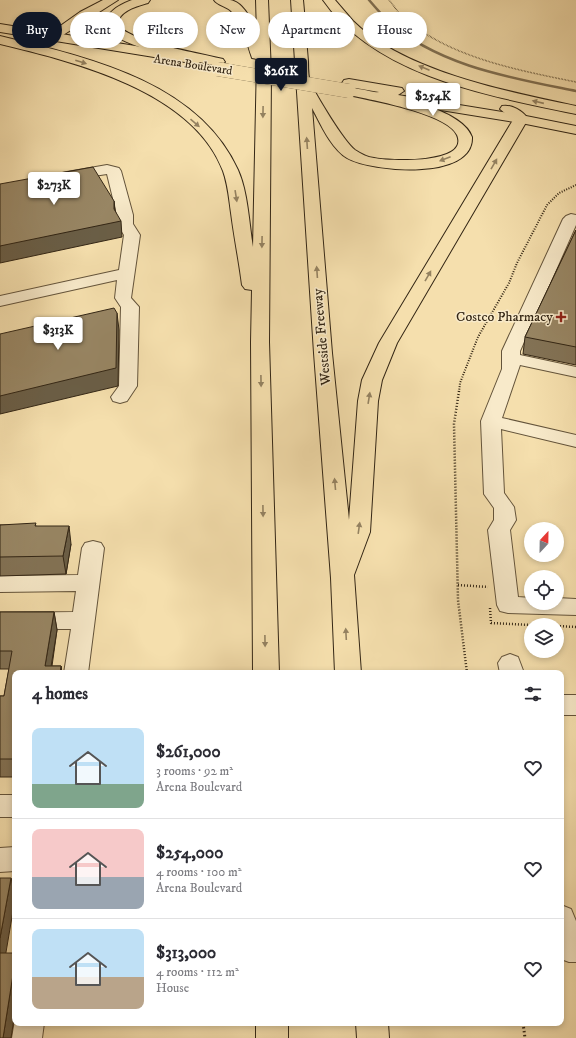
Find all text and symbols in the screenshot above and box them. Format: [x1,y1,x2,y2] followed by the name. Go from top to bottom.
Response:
[12,12,62,48] chip: Buy
[70,12,125,48] chip: Rent
[133,12,198,48] chip: Filters
[206,12,260,48] chip: New
[268,12,355,48] chip: Apartment
[363,12,427,48] chip: House
[153,51,233,79] street label: Arena Boulevard
[253,58,309,92] pin: $261K
[76,59,88,65] one-way arrow
[264,63,298,79] text: $261K
[418,65,430,71] one-way arrow
[405,83,461,117] pin: $254K
[415,88,451,104] text: $254K
[532,98,544,104] one-way arrow
[260,106,267,118] one-way arrow
[190,118,200,127] one-way arrow
[304,137,311,149] one-way arrow
[439,156,451,162] one-way arrow
[491,158,498,170] one-way arrow
[26,172,82,206] pin: $273K
[37,177,71,193] text: $273K
[233,190,239,202] one-way arrow
[259,236,265,249] one-way arrow
[314,266,321,278] one-way arrow
[425,270,432,282] one-way arrow
[309,287,335,387] street label: Westside Freeway
[456,308,553,326] place label: Costco Pharmacy
[556,312,566,322] marker: Costco Pharmacy
[30,317,86,351] pin: $313K
[43,322,73,338] text: $313K
[258,375,264,388] one-way arrow
[366,392,372,404] one-way arrow
[331,478,338,490] one-way arrow
[260,505,266,518] one-way arrow
[356,522,362,534] one-way arrow
[524,522,564,562] north arrow
[524,522,564,658] map controls
[524,570,564,610] button: locate
[524,618,564,658] button: layers
[342,628,349,640] one-way arrow
[262,635,268,648] one-way arrow
[32,683,88,705] text: 4 homes
[522,683,544,705] icon: filters
[156,741,221,763] text: $261,000
[64,744,112,792] icon: home
[522,757,544,779] icon: heart
[156,763,233,779] text: 3 rooms · 92 m²
[156,779,242,795] text: Arena Boulevard
[156,842,223,864] text: $254,000
[64,845,112,893] icon: home
[522,858,544,880] icon: heart
[156,864,242,880] text: 4 rooms · 100 m²
[156,880,242,896] text: Arena Boulevard
[156,942,216,964] text: $313,000
[64,945,112,993] icon: home
[522,958,544,980] icon: heart
[156,964,239,980] text: 4 rooms · 112 m²
[156,980,189,996] text: House

